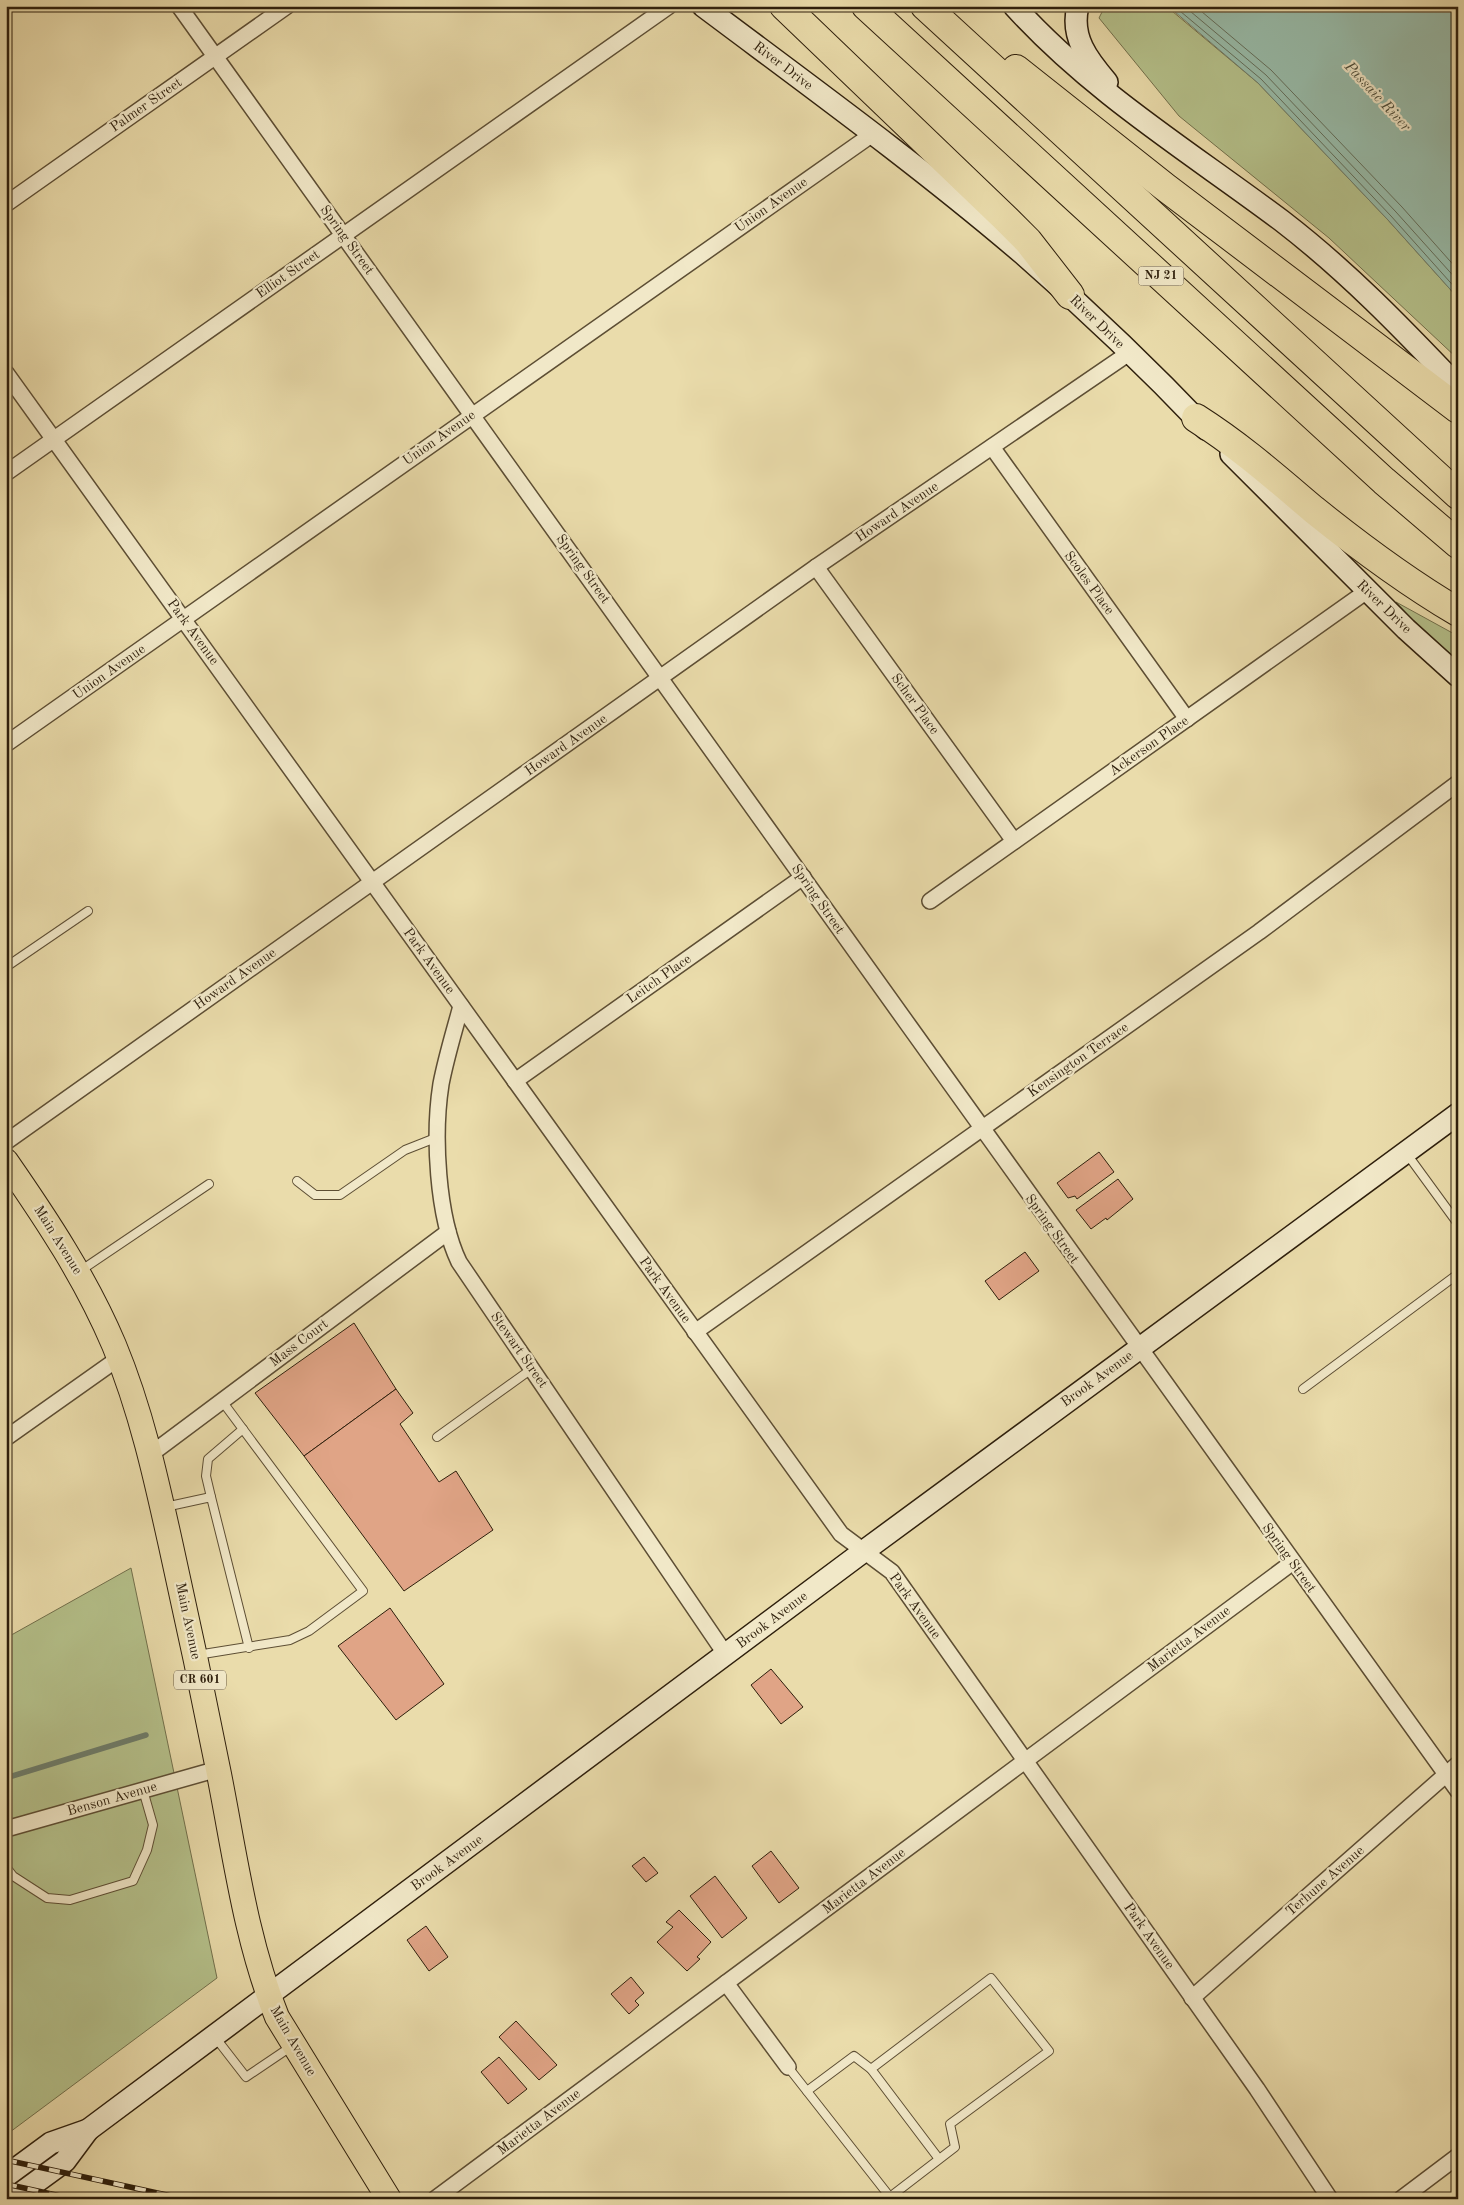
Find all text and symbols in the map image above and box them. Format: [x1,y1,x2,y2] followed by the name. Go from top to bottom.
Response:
[751,39,815,93] street label: River Drive
[1341,59,1413,135] water label: Passaic River
[108,75,184,135] street label: Palmer Street
[732,175,810,235] street label: Union Avenue
[317,203,377,277] street label: Spring Street
[254,247,322,301] street label: Elliot Street
[1138,266,1184,286] road number: NJ 21
[1067,293,1127,351] street label: River Drive
[400,408,478,468] street label: Union Avenue
[853,479,941,545] street label: Howard Avenue
[553,532,613,606] street label: Spring Street
[1061,549,1117,617] street label: Scoles Place
[1354,578,1414,636] street label: River Drive
[165,597,221,667] street label: Park Avenue
[70,642,148,702] street label: Union Avenue
[888,671,942,737] street label: Scher Place
[522,712,610,778] street label: Howard Avenue
[1107,713,1191,779] street label: Ackerson Place
[789,862,847,937] street label: Spring Street
[401,926,457,996] street label: Park Avenue
[191,946,279,1012] street label: Howard Avenue
[624,952,694,1006] street label: Leitch Place
[1025,1020,1131,1100] street label: Kensington Terrace
[1022,1192,1082,1266] street label: Spring Street
[31,1203,85,1277] street label: Main Avenue
[637,1255,693,1325] street label: Park Avenue
[488,1310,550,1391] street label: Stewart Street
[267,1317,331,1369] street label: Mass Court
[1059,1348,1135,1410] street label: Brook Avenue
[1259,1521,1319,1595] street label: Spring Street
[887,1571,943,1641] street label: Park Avenue
[173,1581,203,1661] street label: Main Avenue
[734,1589,810,1651] street label: Brook Avenue
[1145,1603,1233,1675] street label: Marietta Avenue
[174,1670,226,1690] road number: CR 601
[66,1780,158,1818] street label: Benson Avenue
[409,1832,485,1894] street label: Brook Avenue
[1283,1843,1367,1919] street label: Terhune Avenue
[820,1845,908,1917] street label: Marietta Avenue
[1121,1900,1177,1972] street label: Park Avenue
[267,2004,319,2078] street label: Main Avenue
[495,2086,583,2158] street label: Marietta Avenue

